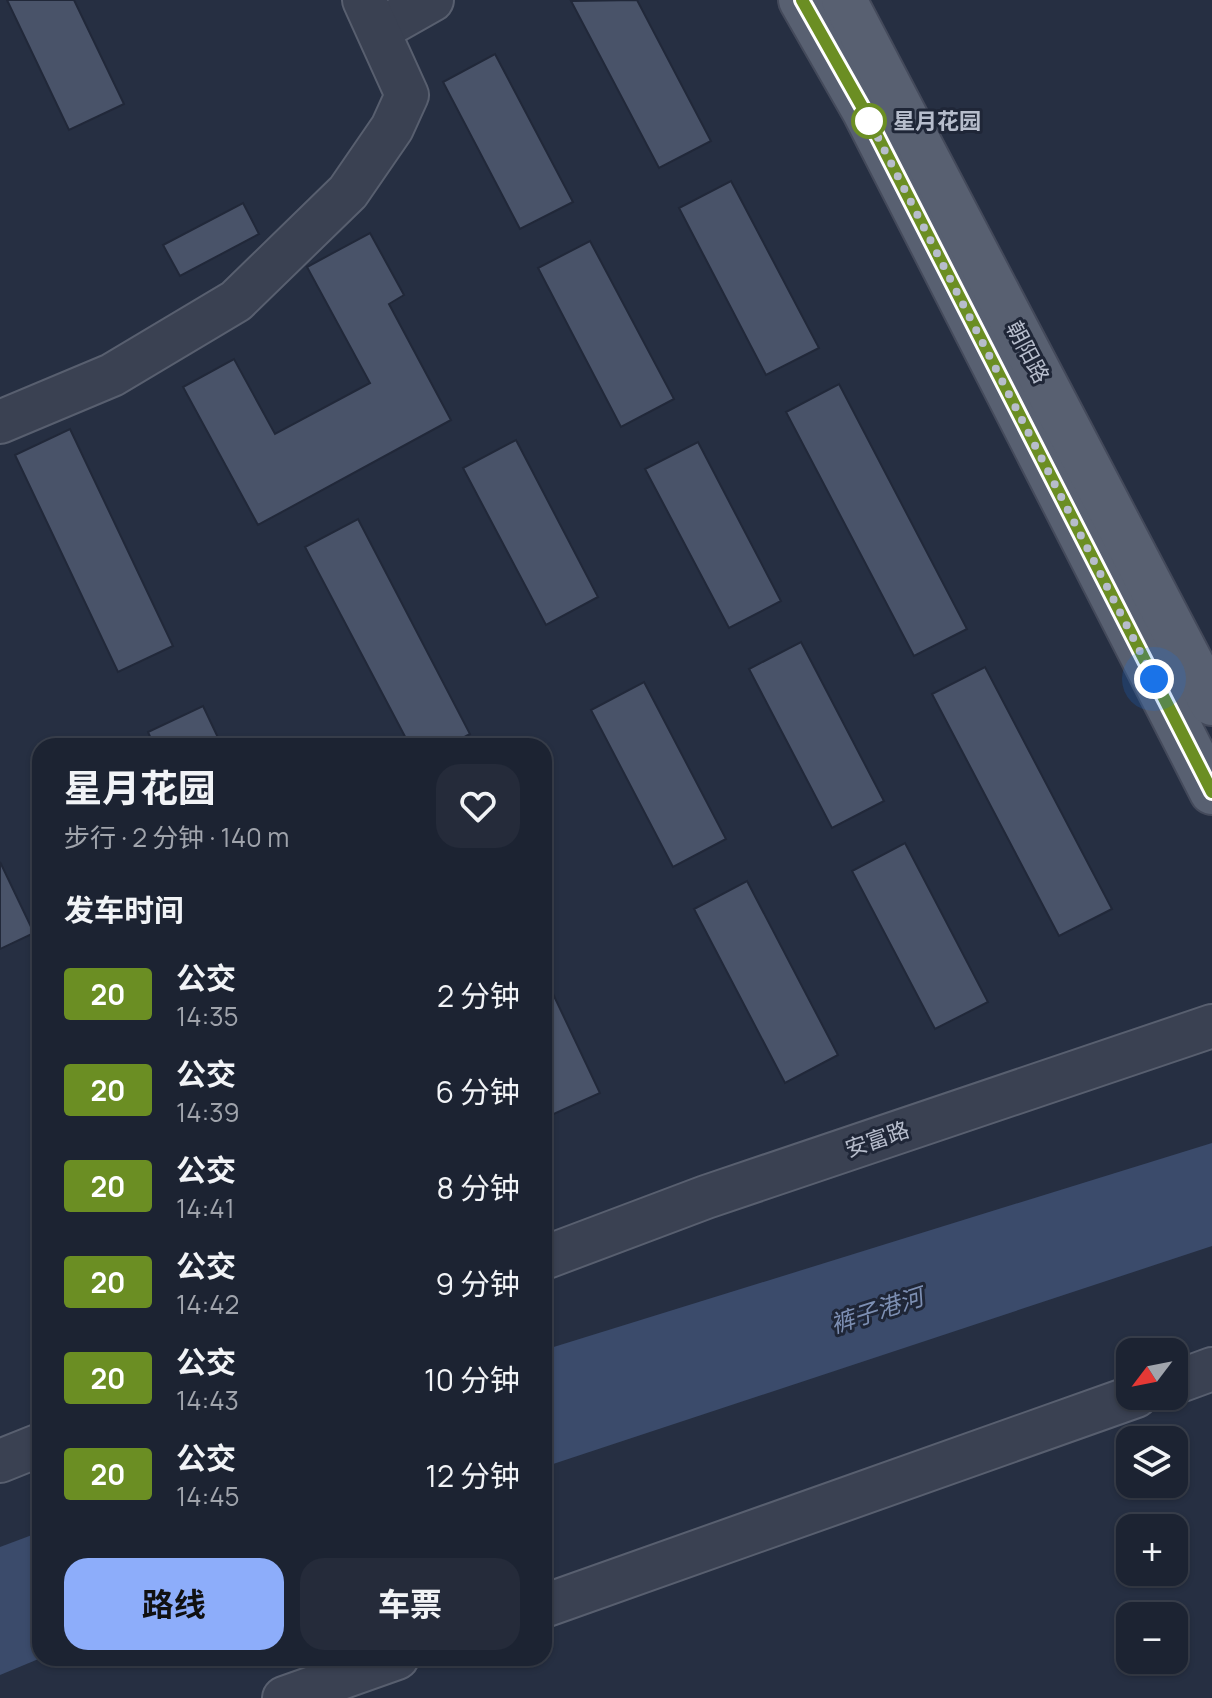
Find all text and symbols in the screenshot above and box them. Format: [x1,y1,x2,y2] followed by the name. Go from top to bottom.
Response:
[852,104,886,138] marker: 星月花园
[893,106,981,136] place label: 星月花园
[999,316,1057,388] street label: 朝阳路
[1134,659,1174,699] your location
[64,761,216,813] text: 星月花园
[436,764,520,848] button: heart
[64,819,289,855] text: 步行 · 2 分钟 · 140 m
[64,889,184,930] text: 发车时间
[176,957,236,998] text: 公交
[90,975,126,1013] text: 20
[437,975,520,1016] text: 2 分钟
[176,998,239,1034] text: 14:35
[176,1053,236,1094] text: 公交
[90,1071,126,1109] text: 20
[435,1071,520,1112] text: 6 分钟
[176,1094,240,1130] text: 14:39
[841,1114,913,1164] street label: 安富路
[176,1149,236,1190] text: 公交
[90,1167,126,1205] text: 20
[437,1167,520,1208] text: 8 分钟
[176,1190,235,1226] text: 14:41
[176,1245,236,1286] text: 公交
[90,1263,126,1301] text: 20
[435,1263,520,1304] text: 9 分钟
[826,1278,931,1340] water label: 裤子港河
[176,1286,239,1322] text: 14:42
[1116,1338,1188,1410] north arrow
[1116,1338,1188,1674] map controls
[176,1341,236,1382] text: 公交
[90,1359,126,1397] text: 20
[424,1359,520,1400] text: 10 分钟
[176,1382,239,1418] text: 14:43
[1116,1426,1188,1498] button: layers
[176,1437,236,1478] text: 公交
[90,1455,126,1493] text: 20
[425,1455,520,1496] text: 12 分钟
[176,1478,240,1514] text: 14:45
[1116,1514,1188,1586] button: +
[64,1558,284,1650] button: 路线
[300,1558,520,1650] button: 车票
[1116,1602,1188,1674] button: −

